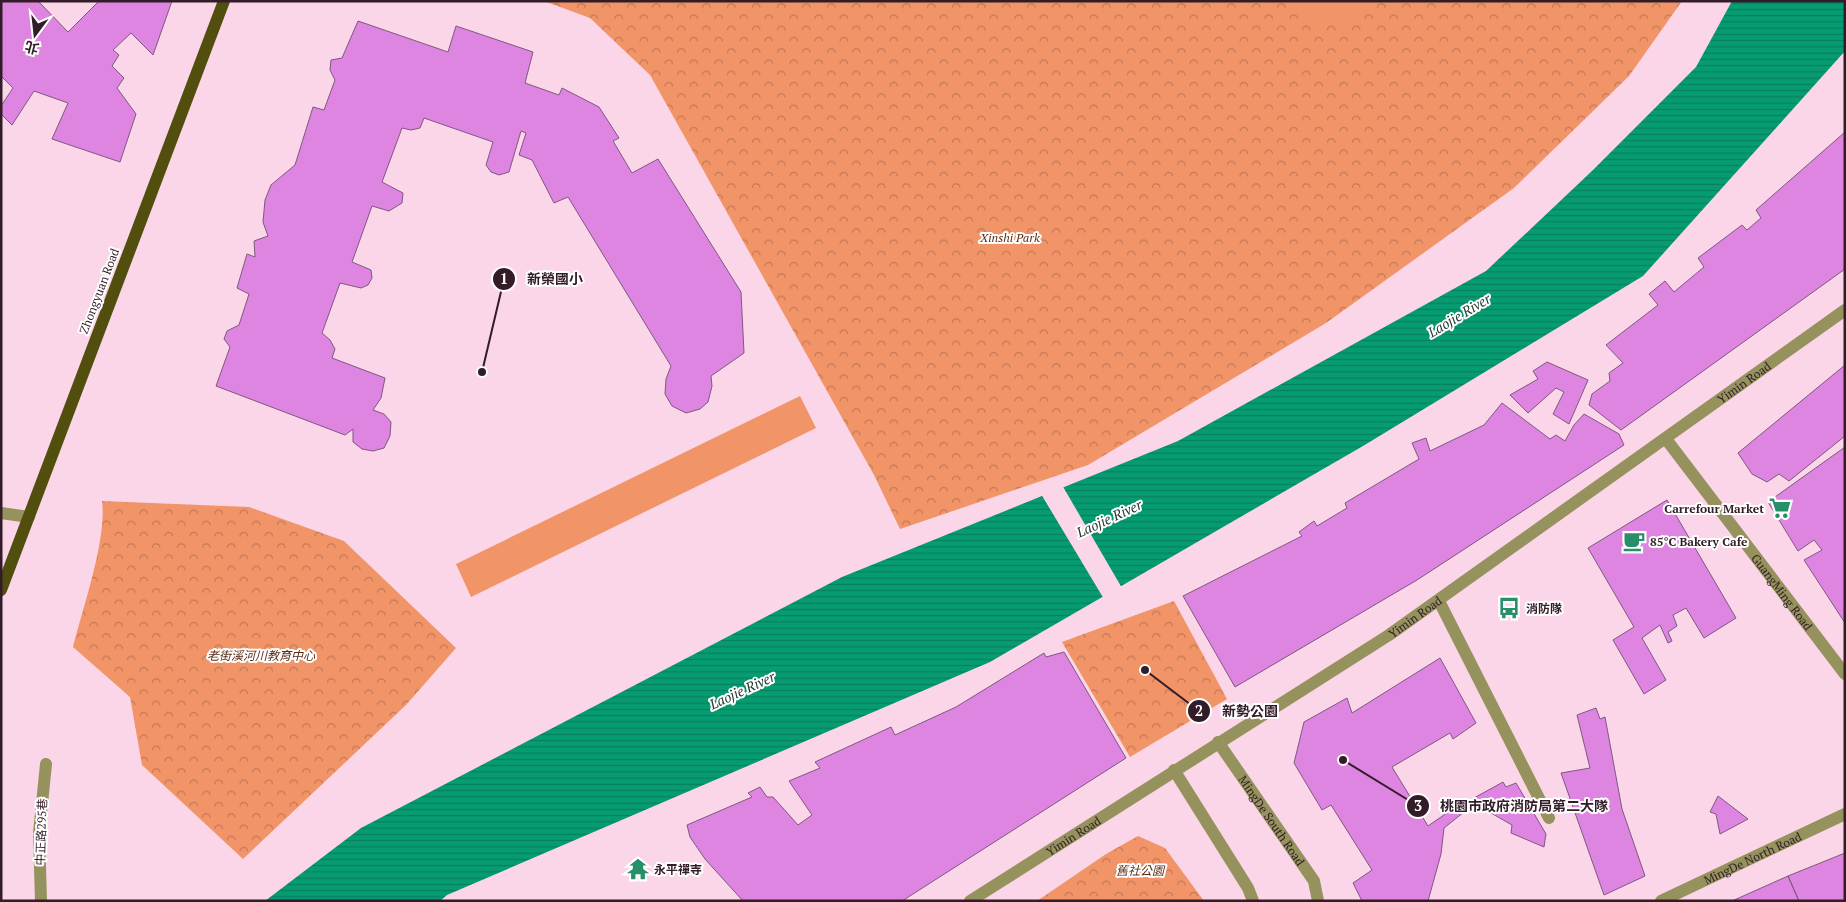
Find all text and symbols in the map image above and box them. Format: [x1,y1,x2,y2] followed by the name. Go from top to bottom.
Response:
[10,10,60,60] north arrow
[22,37,41,59] text: 北
[979,230,1040,245] park label: Xinshi Park
[76,246,122,336] street label: Zhongyuan Road
[492,264,593,293] callout: 新榮國小
[500,268,508,288] text: 1
[527,269,583,288] text: 新榮國小
[1423,288,1494,342] water label: Laojie River
[1714,358,1774,406] street label: Yimin Road
[1072,494,1145,542] water label: Laojie River
[1767,495,1793,521] supermarket icon: Carrefour Market
[1664,501,1764,516] place label: Carrefour Market
[1621,528,1647,554] cafe icon: 85°C Bakery Cafe
[1650,534,1748,549] place label: 85°C Bakery Cafe
[1749,551,1816,633] street label: GuangMing Road
[1385,592,1445,641] street label: Yimin Road
[1496,595,1522,621] bus stop icon: 消防隊
[1526,601,1562,616] place label: 消防隊
[207,648,316,663] park label: 老街溪河川教育中心
[705,666,778,714] water label: Laojie River
[1187,696,1288,725] callout: 新勢公園
[1195,700,1203,720] text: 2
[1222,701,1278,720] text: 新勢公園
[1236,772,1309,868] street label: MingDe South Road
[1405,791,1618,820] callout: 桃園市政府消防局第二大隊
[1414,795,1422,815] text: 3
[1440,796,1608,815] text: 桃園市政府消防局第二大隊
[32,798,50,866] street label: 中正路295巷
[1043,812,1104,859] street label: Yimin Road
[1701,828,1804,887] street label: MingDe North Road
[625,856,651,882] temple icon: 永平禪寺
[654,862,702,877] place label: 永平禪寺
[1116,863,1166,878] park label: 舊社公園

